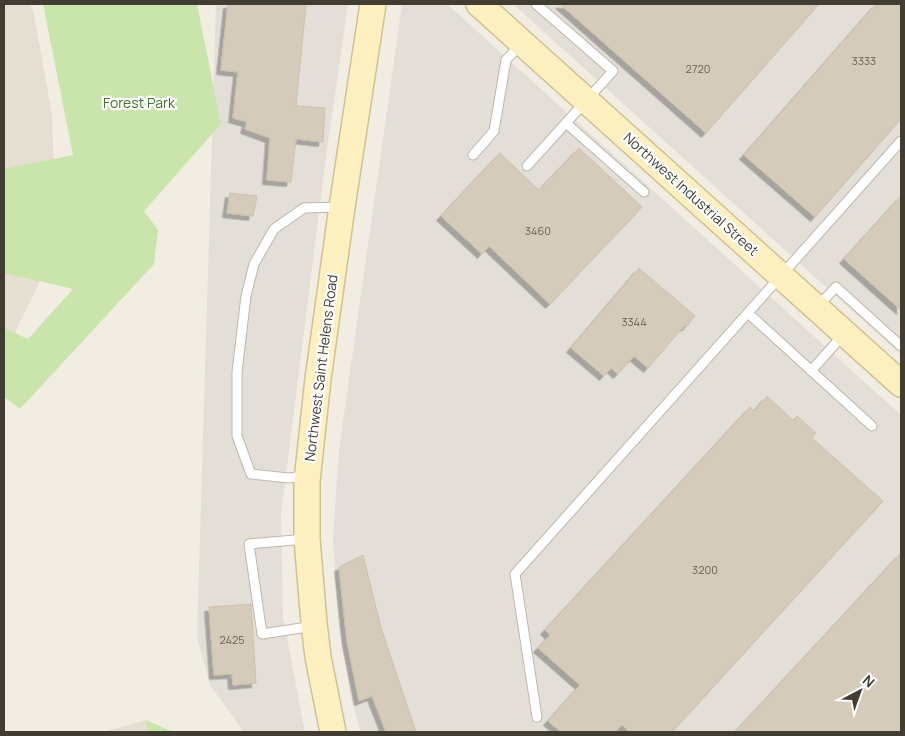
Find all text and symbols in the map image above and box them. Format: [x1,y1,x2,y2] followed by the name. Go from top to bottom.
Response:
[852,53,876,68] house number: 3333
[686,61,710,76] house number: 2720
[103,93,176,112] park label: Forest Park
[620,128,763,260] street label: Northwest Industrial Street
[525,223,551,238] house number: 3460
[300,273,341,463] street label: Northwest Saint Helens Road
[621,314,647,329] house number: 3344
[692,562,718,577] house number: 3200
[219,632,245,647] house number: 2425
[835,666,885,716] north arrow
[859,670,879,691] text: N

